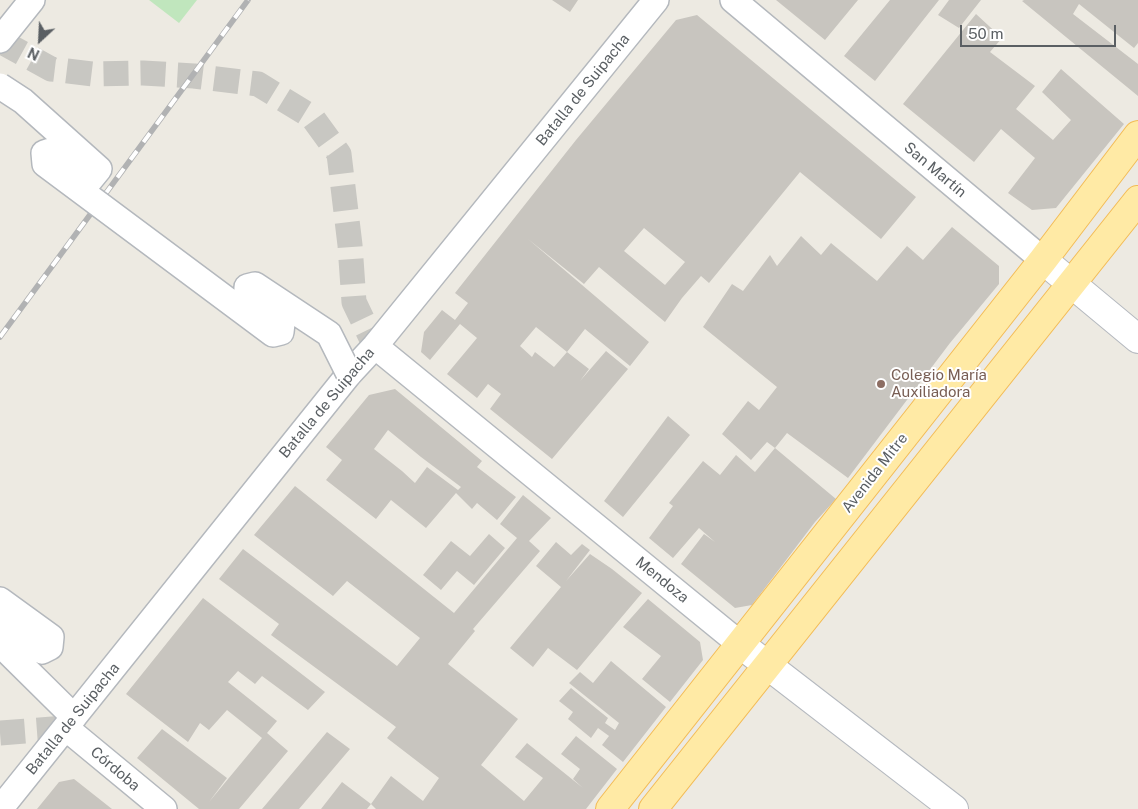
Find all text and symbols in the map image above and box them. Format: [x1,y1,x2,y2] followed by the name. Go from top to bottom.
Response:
[15,15,65,65] north arrow
[963,15,1119,47] scale bar
[968,25,1003,42] text: 50 m
[532,30,634,150] street label: Batalla de Suipacha
[25,44,42,63] text: N
[900,139,970,201] street label: San Martín
[276,344,378,462] street label: Batalla de Suipacha
[891,366,987,401] place label: Colegio María Auxiliadora
[875,378,887,390] marker: Colegio María Auxiliadora
[838,430,912,516] street label: Avenida Mitre
[632,553,692,607] street label: Mendoza
[22,659,124,779] street label: Batalla de Suipacha
[87,743,143,795] street label: Córdoba

